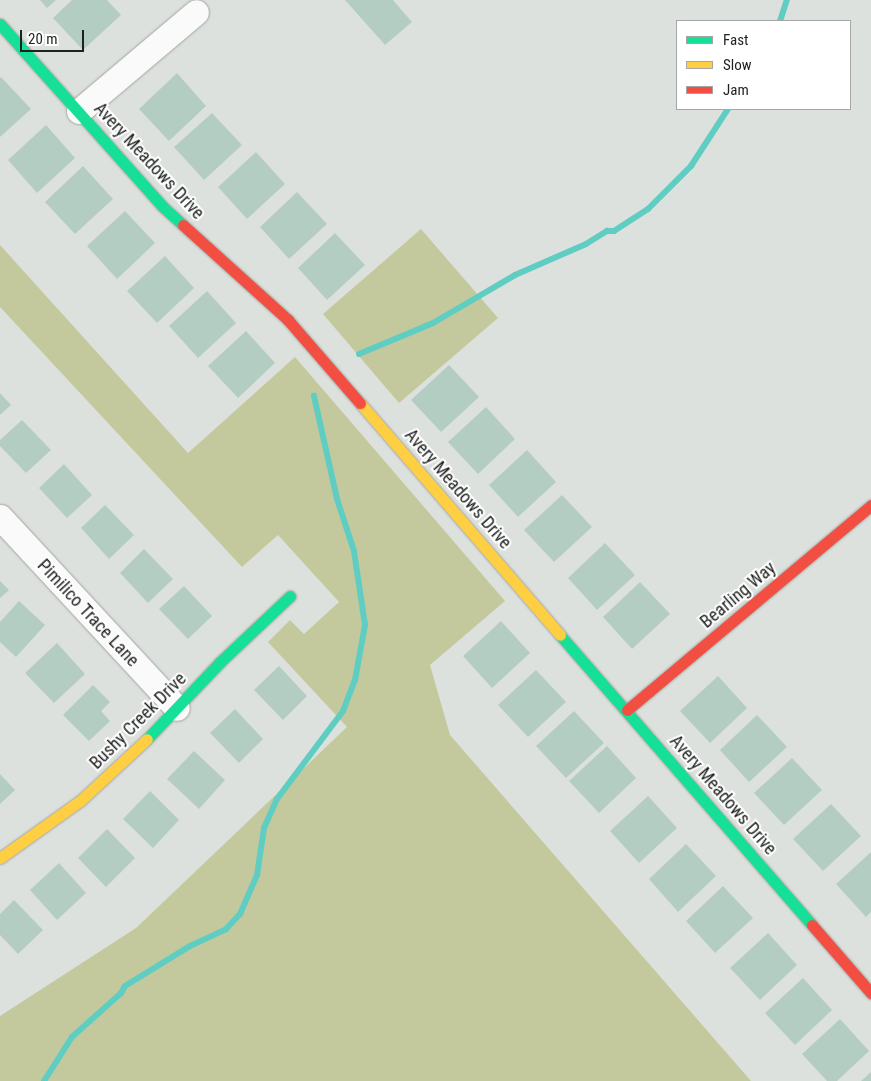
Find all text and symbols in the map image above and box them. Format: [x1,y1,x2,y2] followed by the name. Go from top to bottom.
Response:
[22,20,86,52] scale bar
[676,20,851,110] legend
[28,30,58,48] text: 20 m
[723,31,748,49] text: Fast
[723,56,752,74] text: Slow
[723,81,749,99] text: Jam
[89,98,209,224] street label: Avery Meadows Drive
[400,425,516,553] street label: Avery Meadows Drive
[33,555,143,671] street label: Pimilico Trace Lane
[696,557,780,633] street label: Bearling Way
[85,668,191,774] street label: Bushy Creek Drive
[665,731,781,859] street label: Avery Meadows Drive

